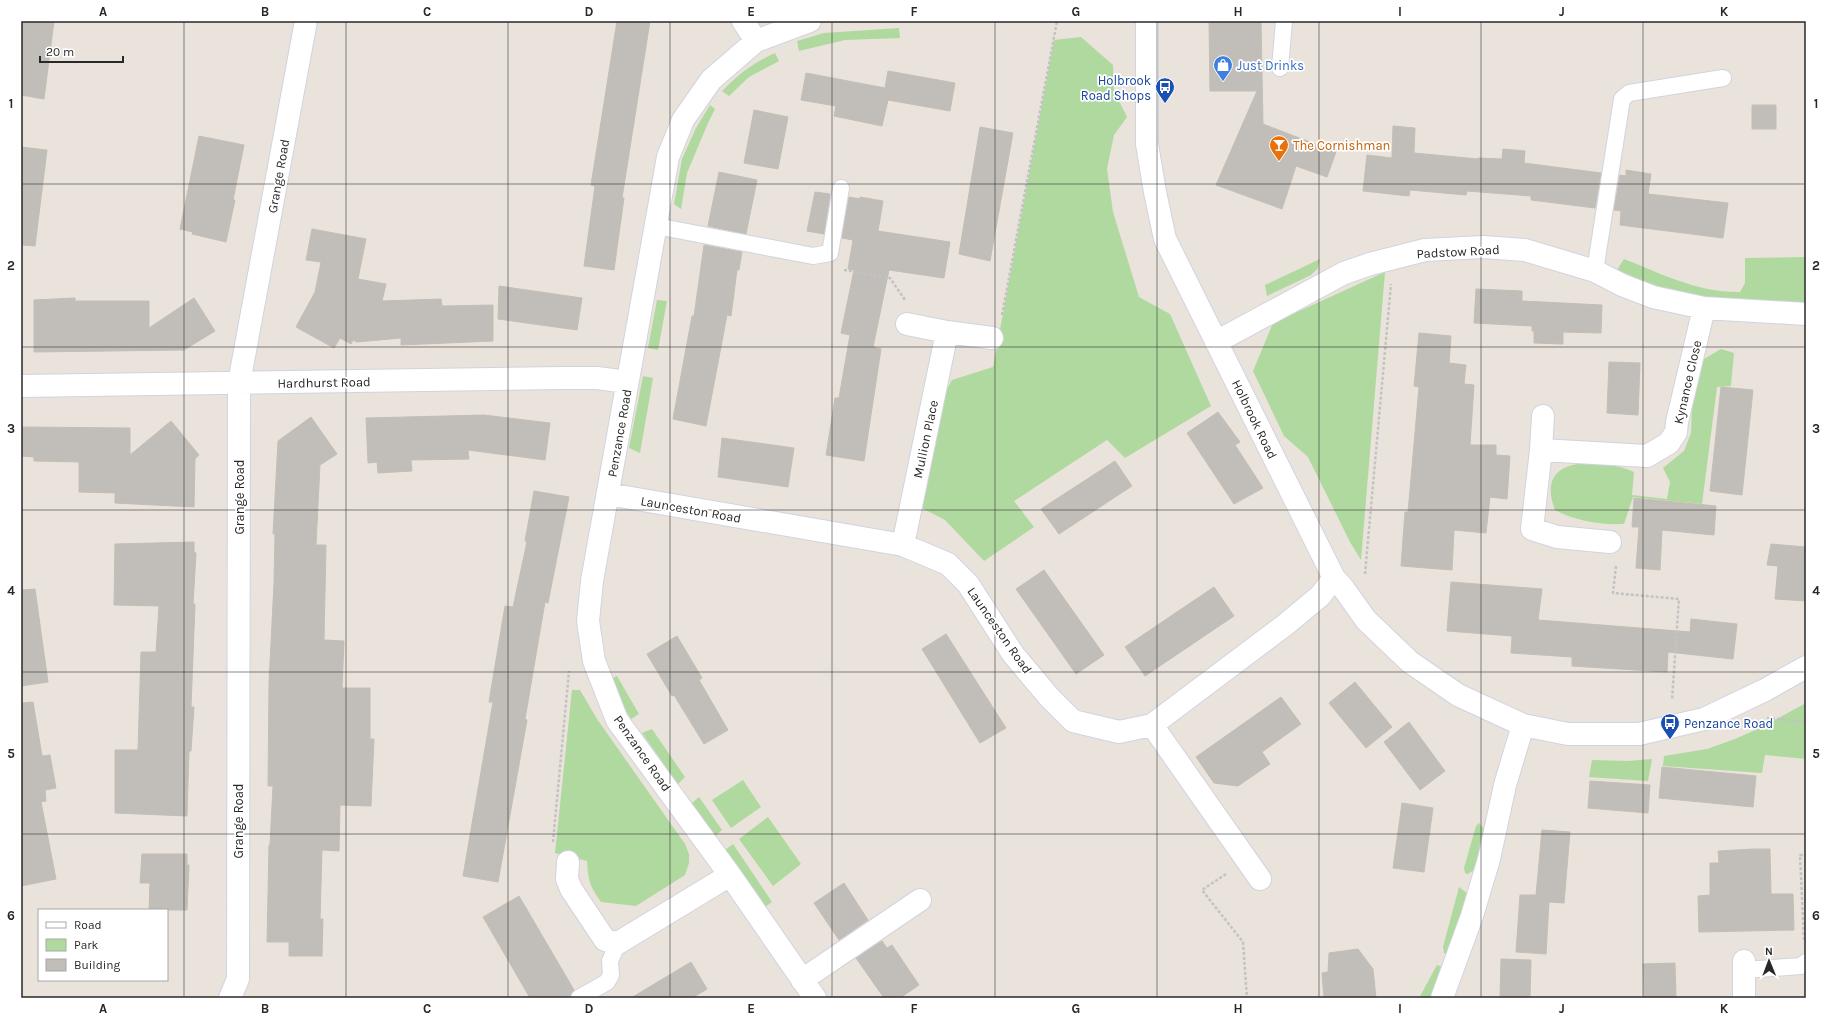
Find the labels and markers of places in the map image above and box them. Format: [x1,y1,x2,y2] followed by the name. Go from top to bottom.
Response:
[1212,54,1234,82] shop icon: Just Drinks
[1237,58,1304,73] place label: Just Drinks
[1081,73,1151,103] place label: Holbrook Road Shops
[1154,76,1176,104] bus stop icon: Holbrook Road Shops
[1268,134,1290,162] bar icon: The Cornishman
[1293,138,1390,153] place label: The Cornishman
[1659,712,1681,740] bus stop icon: Penzance Road
[1684,716,1773,731] place label: Penzance Road

